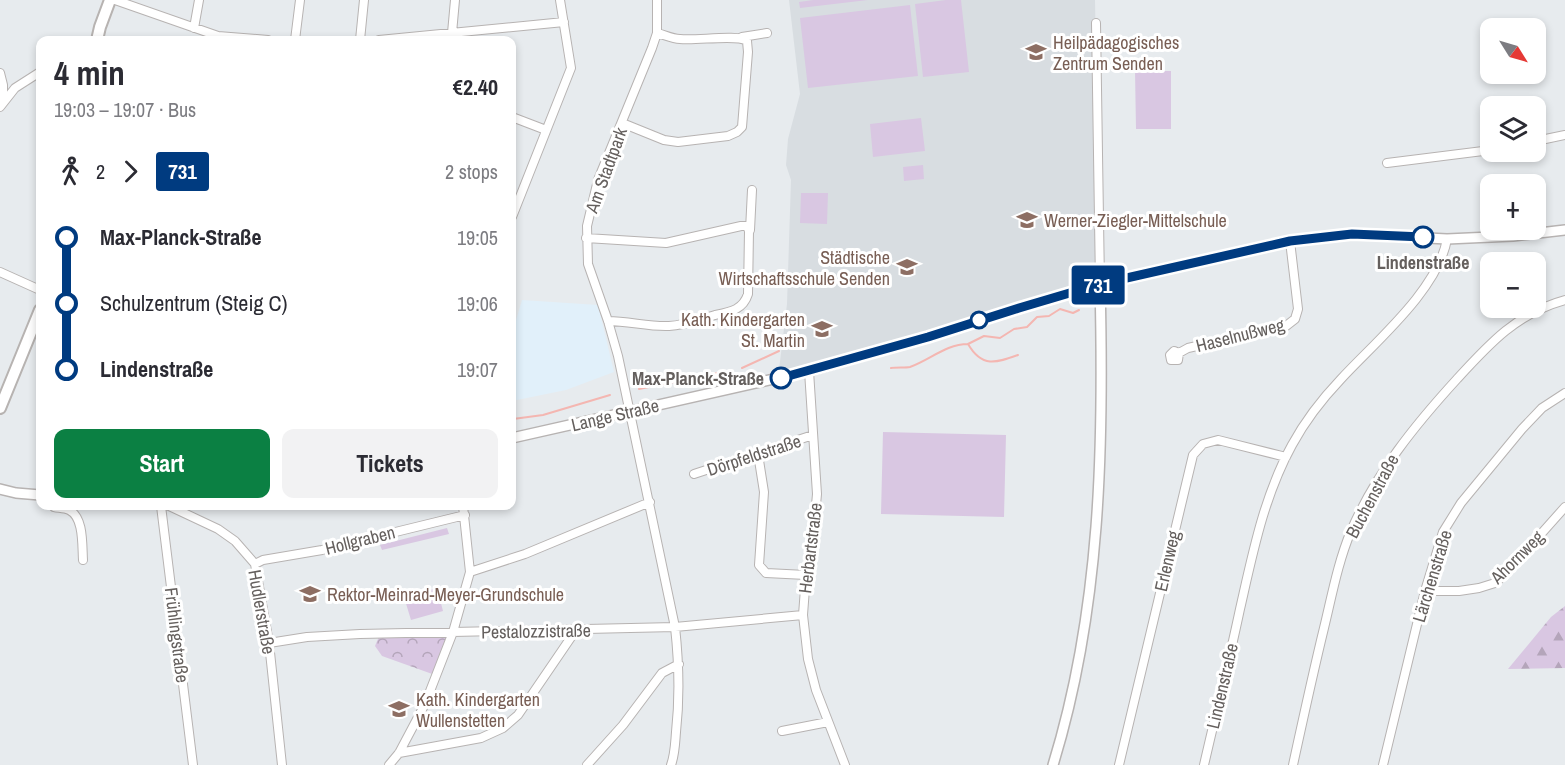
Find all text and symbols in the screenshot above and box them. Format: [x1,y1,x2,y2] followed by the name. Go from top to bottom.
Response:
[1480,18,1546,84] north arrow
[1480,18,1546,318] map controls
[1053,30,1179,76] place label: Heilpädagogisches Zentrum Senden
[1024,40,1048,64] school or university icon: Heilpädagogisches Zentrum Senden
[54,51,125,95] text: 4 min
[453,72,498,102] text: €2.40
[54,96,196,123] text: 19:03 – 19:07 · Bus
[1480,96,1546,162] button: layers
[579,123,633,217] street label: Am Stadtpark
[54,155,87,188] icon: walk
[114,155,147,188] icon: forward
[168,157,197,186] text: 731
[96,158,105,185] text: 2
[445,158,498,185] text: 2 stops
[1480,174,1546,240] button: +
[1015,208,1039,232] school or university icon: Werner-Ziegler-Mittelschule
[1044,208,1227,233] place label: Werner-Ziegler-Mittelschule
[100,222,261,252] text: Max-Planck-Straße
[457,224,498,251] text: 19:05
[1412,226,1434,248] marker: Lindenstraße
[719,245,890,291] place label: Städtische Wirtschaftsschule Senden
[1377,250,1469,275] place label: Lindenstraße
[1480,252,1546,318] button: −
[895,255,919,279] school or university icon: Städtische Wirtschaftsschule Senden
[1064,266,1132,304] line badge: 731
[1084,271,1112,300] text: 731
[100,288,288,318] text: Schulzentrum (Steig C)
[457,290,498,317] text: 19:06
[681,307,805,353] place label: Kath. Kindergarten St. Martin
[970,311,988,329] unlabelled marker
[1193,312,1288,358] street label: Haselnußweg
[810,317,834,341] school or university icon: Kath. Kindergarten St. Martin
[100,354,213,384] text: Lindenstraße
[457,356,498,383] text: 19:07
[632,366,764,391] place label: Max-Planck-Straße
[770,367,792,389] marker: Max-Planck-Straße
[569,393,661,437] street label: Lange Straße
[704,428,804,482] street label: Dörpfeldstraße
[54,429,270,498] button: Start
[282,429,498,498] button: Tickets
[1339,450,1405,542] street label: Buchenstraße
[792,501,828,595] street label: Herbartstraße
[322,519,398,561] street label: Hollgraben
[1484,524,1550,590] street label: Ahornweg
[1148,527,1186,594] street label: Erlenweg
[1406,527,1458,625] street label: Lärchenstraße
[242,568,282,656] street label: Hudlerstraße
[298,582,322,606] school or university icon: Rektor-Meinrad-Meyer-Grundschule
[327,582,564,607] place label: Rektor-Meinrad-Meyer-Grundschule
[159,586,195,684] street label: Frühlingstraße
[481,618,591,644] street label: Pestalozzistraße
[1200,641,1244,731] street label: Lindenstraße
[416,687,540,733] place label: Kath. Kindergarten Wullenstetten
[387,697,411,721] school or university icon: Kath. Kindergarten Wullenstetten

